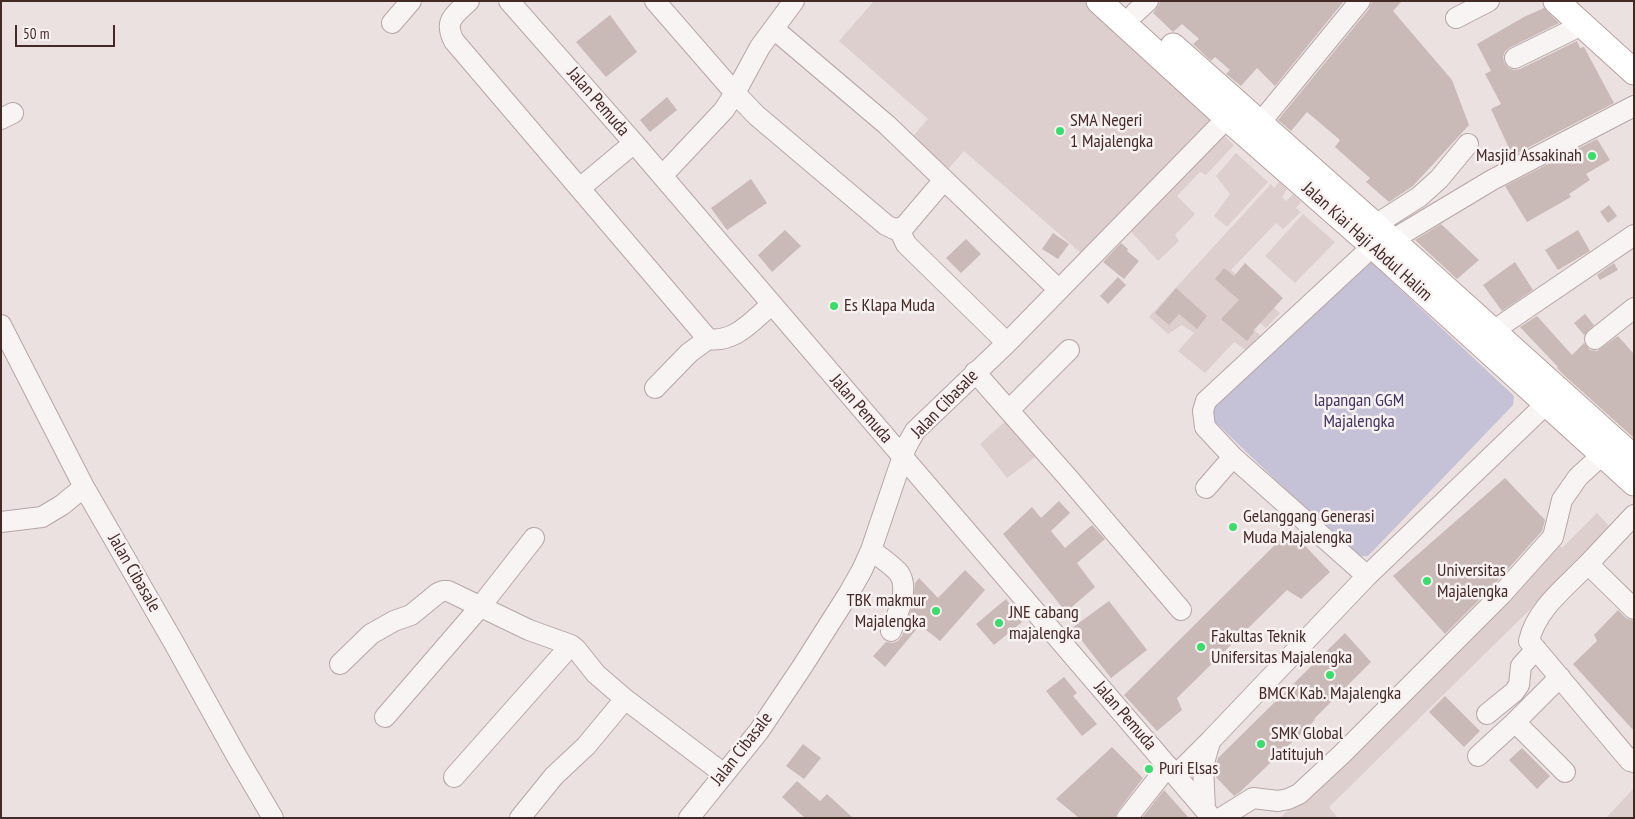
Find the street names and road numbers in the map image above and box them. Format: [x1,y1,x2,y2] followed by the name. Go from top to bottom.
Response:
[562,63,634,141] street label: Jalan Pemuda
[1298,178,1436,306] street label: Jalan Kiai Haji Abdul Halim
[907,365,983,443] street label: Jalan Cibasale
[825,370,897,448] street label: Jalan Pemuda
[103,530,165,616] street label: Jalan Cibasale
[1089,677,1161,755] street label: Jalan Pemuda
[707,708,777,790] street label: Jalan Cibasale

